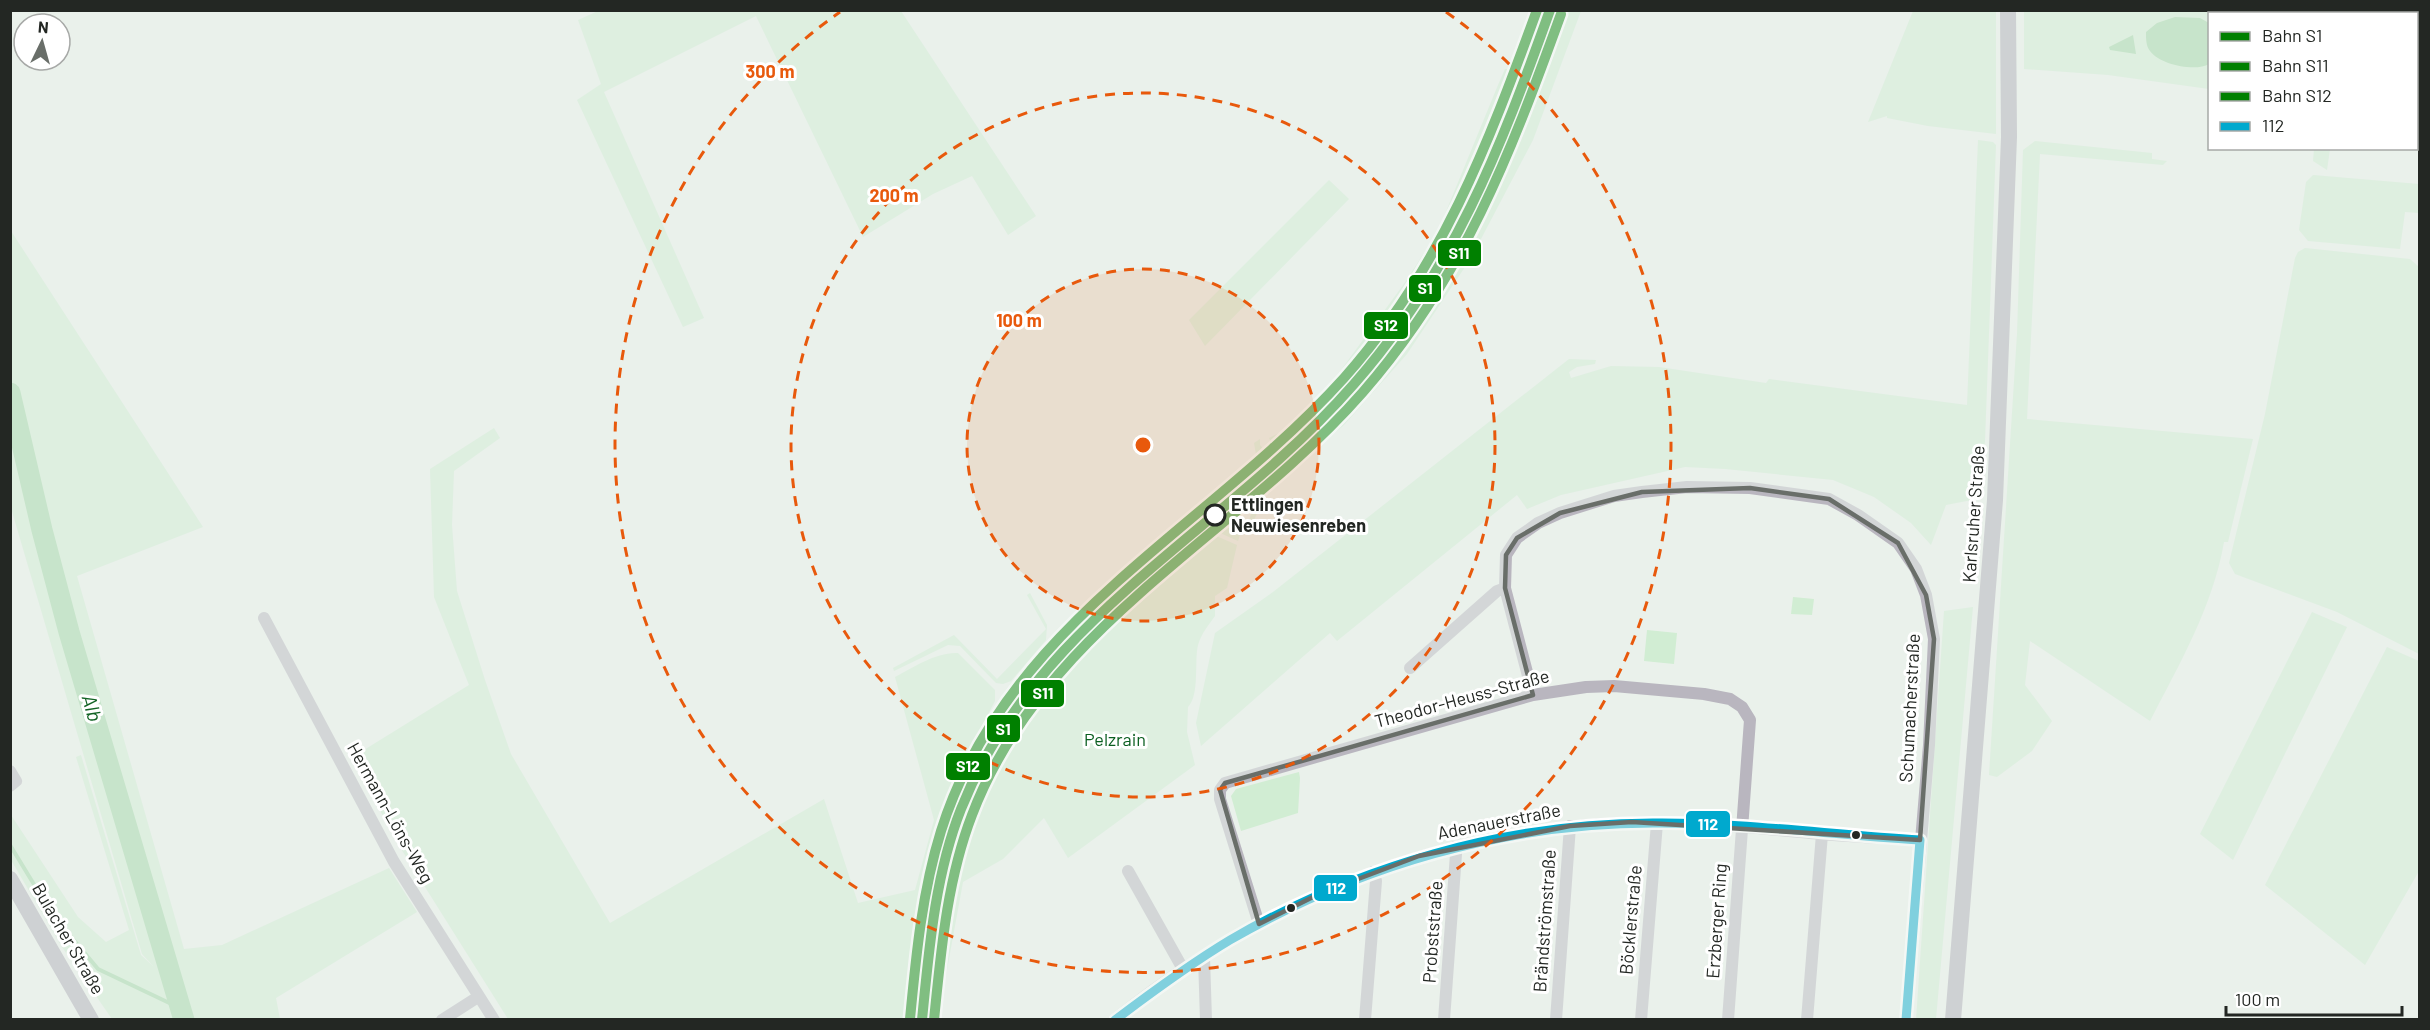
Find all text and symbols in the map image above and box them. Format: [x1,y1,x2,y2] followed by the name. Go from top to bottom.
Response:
[12,12,72,72] north arrow
[2208,12,2418,150] legend
[37,17,49,36] text: N
[2262,24,2322,46] text: Bahn S1
[2262,54,2329,76] text: Bahn S11
[746,60,794,82] text: 300 m
[2262,84,2332,106] text: Bahn S12
[2262,114,2284,136] text: 112
[869,184,919,206] text: 200 m
[1437,239,1482,267] line badge: S11
[1449,243,1469,262] text: S11
[1408,274,1442,303] line badge: S1
[1417,278,1433,297] text: S1
[996,309,1042,331] text: 100 m
[1363,311,1409,340] line badge: S12
[1374,315,1398,334] text: S12
[1133,435,1153,455] centre of rings
[1957,445,1989,583] street label: Karlsruher Straße
[1231,493,1366,536] place label: Ettlingen Neuwiesenreben
[1204,504,1226,526] marker: Ettlingen Neuwiesenreben
[1894,633,1924,783] street label: Schumacherstraße
[1372,664,1552,732] street label: Theodor-Heuss-Straße
[1020,679,1065,708] line badge: S11
[1033,683,1053,702] text: S11
[78,692,108,724] water label: Alb
[986,714,1021,743] line badge: S1
[995,719,1011,738] text: S1
[1084,728,1146,750] park label: Pelzrain
[343,738,439,887] street label: Hermann-Löns-Weg
[945,752,991,781] line badge: S12
[956,756,980,775] text: S12
[1435,798,1562,844] street label: Adenauerstraße
[1685,810,1731,838] line badge: 112
[1698,814,1718,833] text: 112
[1850,829,1862,841] unlabelled marker
[1528,849,1560,993] street label: Brändströmstraße
[1701,863,1731,979] street label: Erzberger Ring
[1614,864,1646,976] street label: Böcklerstraße
[1313,874,1358,902] line badge: 112
[1326,878,1346,897] text: 112
[28,879,110,998] street label: Bulacher Straße
[1417,880,1447,984] street label: Probststraße
[1285,902,1297,914] unlabelled marker
[2226,979,2402,1017] scale bar
[2235,988,2280,1010] text: 100 m

